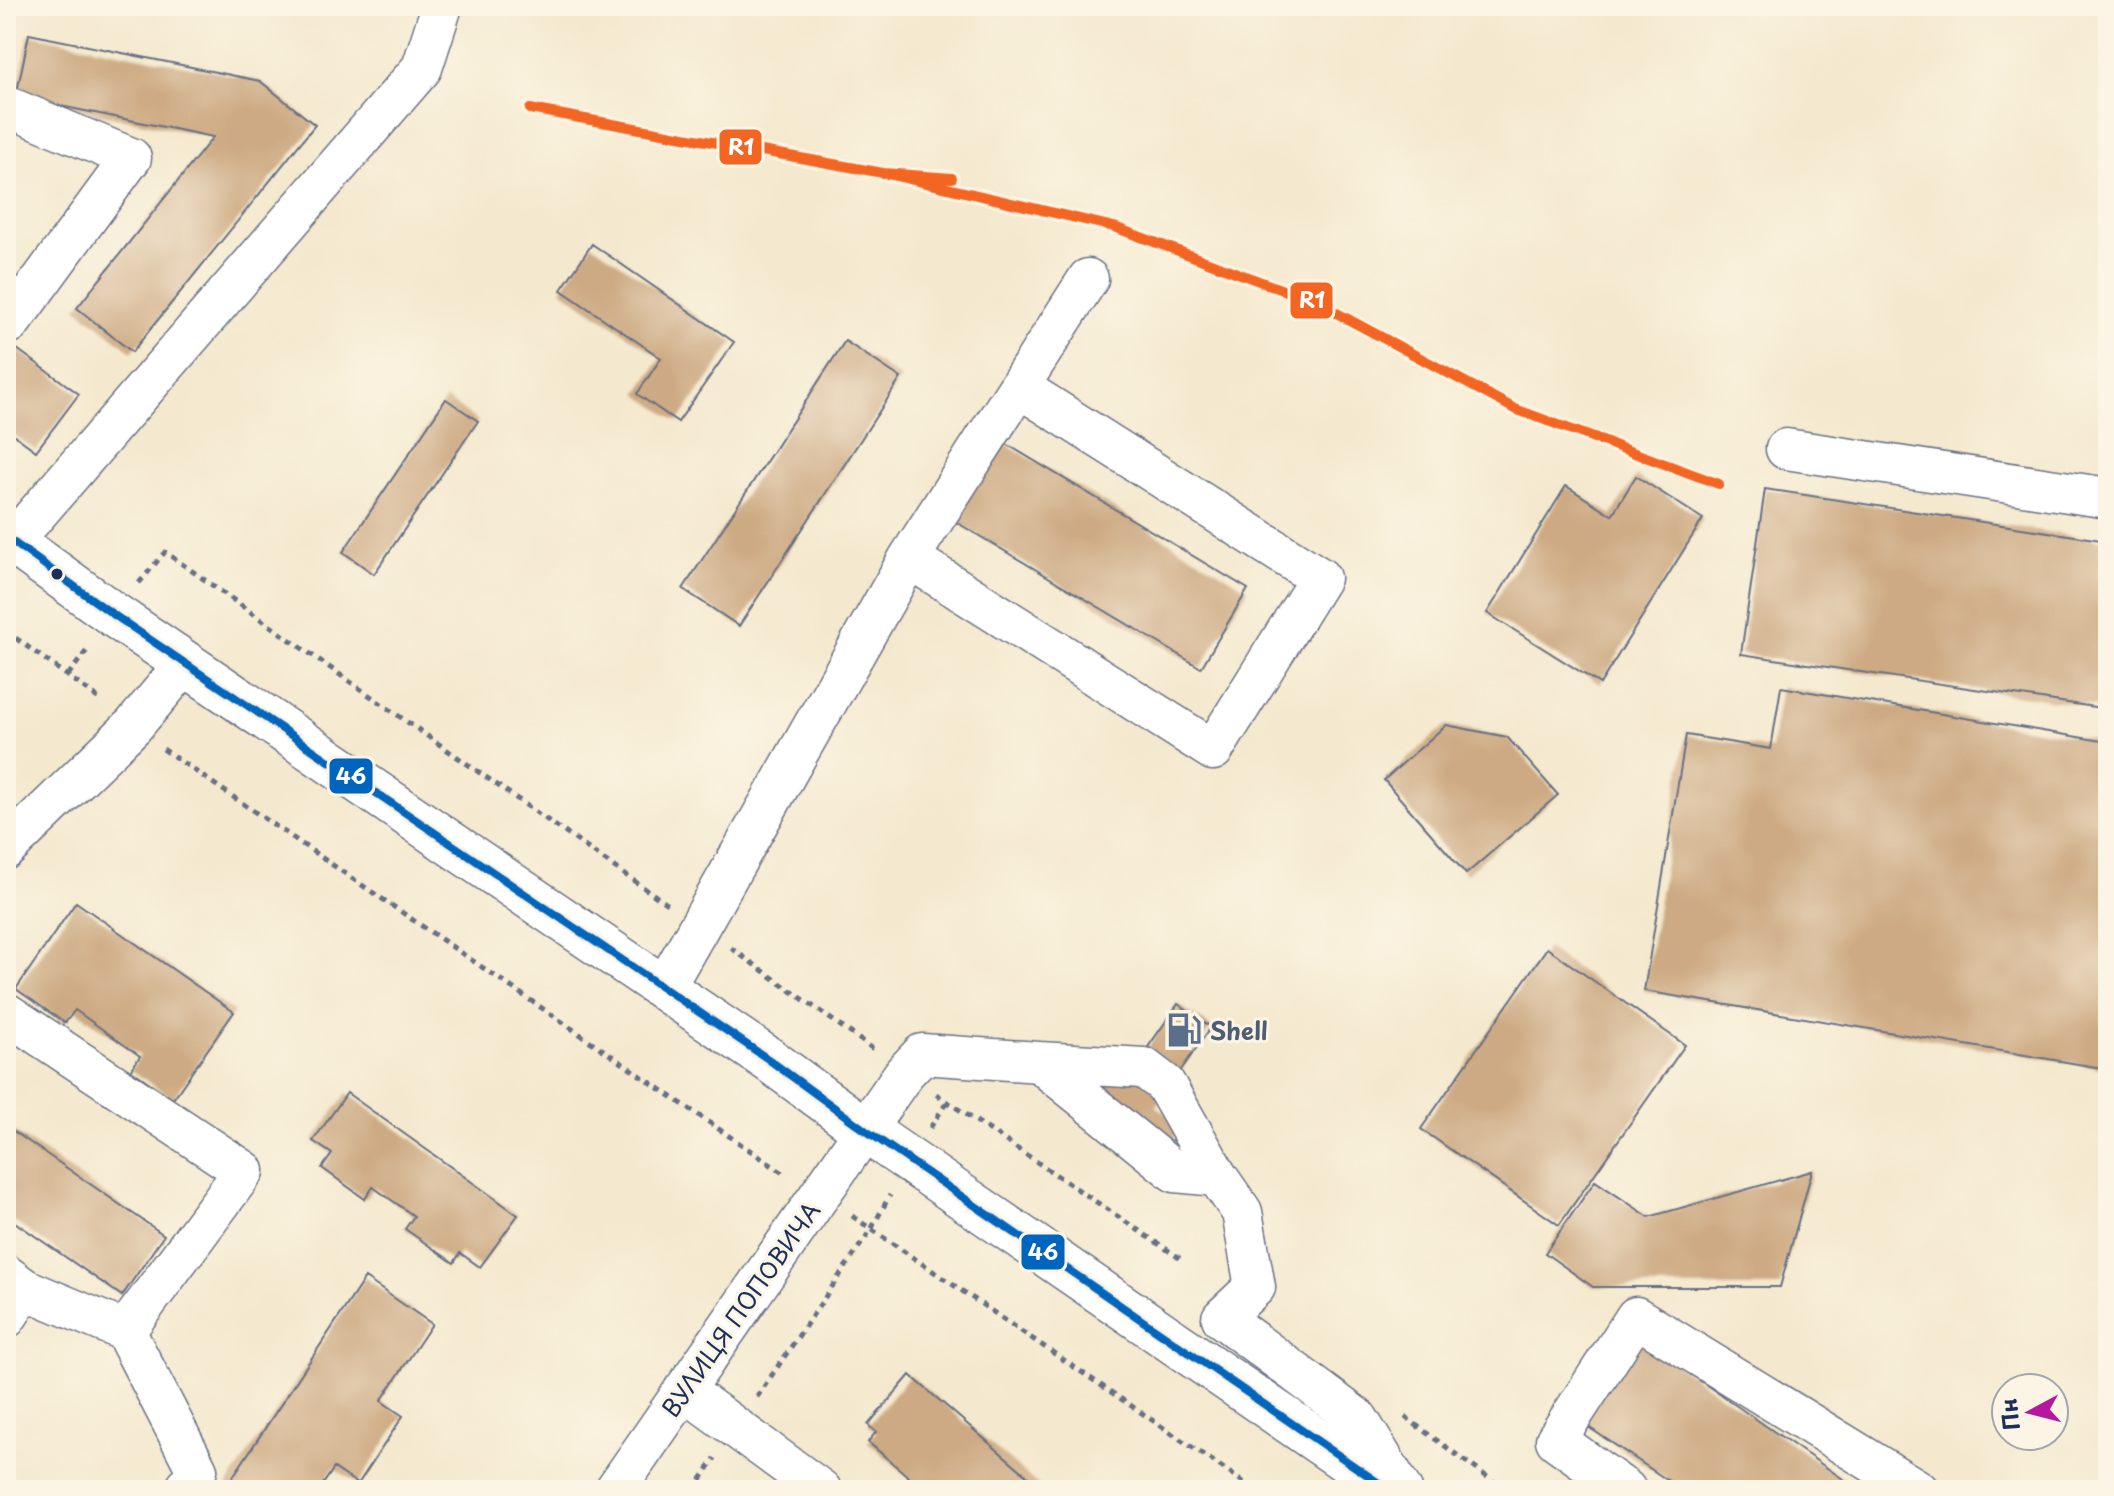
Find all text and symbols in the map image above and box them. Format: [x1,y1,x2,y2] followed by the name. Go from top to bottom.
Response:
[718,128,763,166] line badge: R1
[728,129,754,162] text: R1
[1289,281,1334,320] line badge: R1
[1299,282,1325,315] text: R1
[49,566,65,582] unlabelled marker
[328,757,374,795] line badge: 46
[336,758,366,791] text: 46
[1165,1011,1203,1049] fuel station icon: Shell
[1210,1012,1268,1048] place label: Shell
[652,1194,828,1424] street label: ВУЛИЦЯ ПОПОВИЧА
[1020,1233,1066,1271] line badge: 46
[1028,1234,1058,1267] text: 46
[1990,1372,2070,1452] north arrow
[1990,1397,2027,1432] text: Пн

